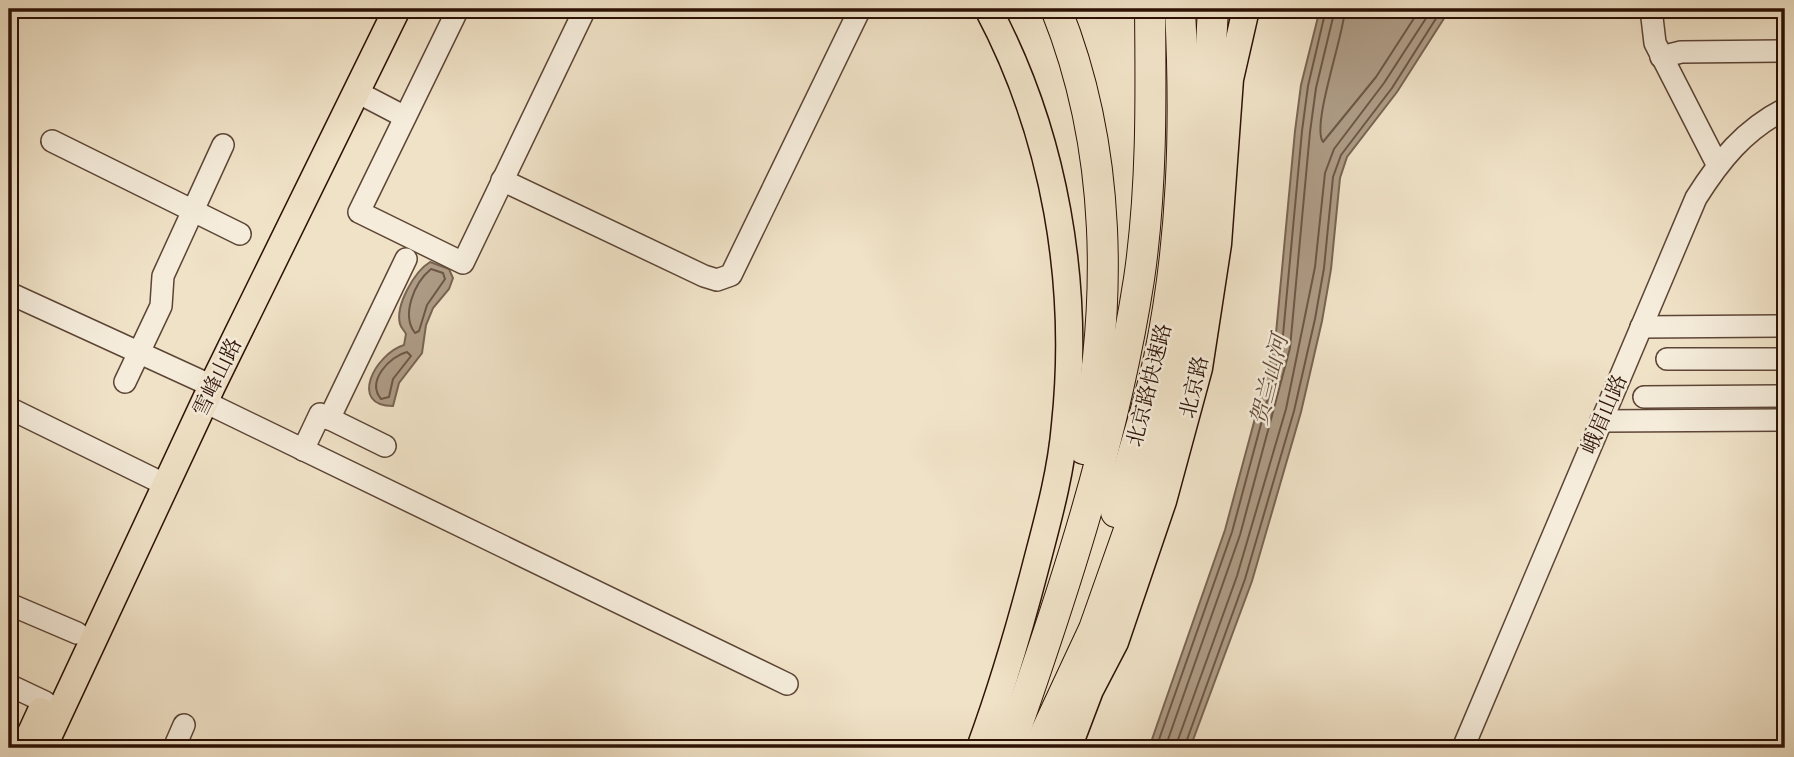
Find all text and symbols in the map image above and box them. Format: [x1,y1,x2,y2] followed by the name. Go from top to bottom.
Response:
[1121,321,1177,449] street label: 北京路快速路
[1244,328,1295,428] water label: 贺兰山河
[187,334,247,420] street label: 雪峰山路
[1174,353,1214,421] street label: 北京路
[1576,370,1632,458] street label: 峨眉山路

